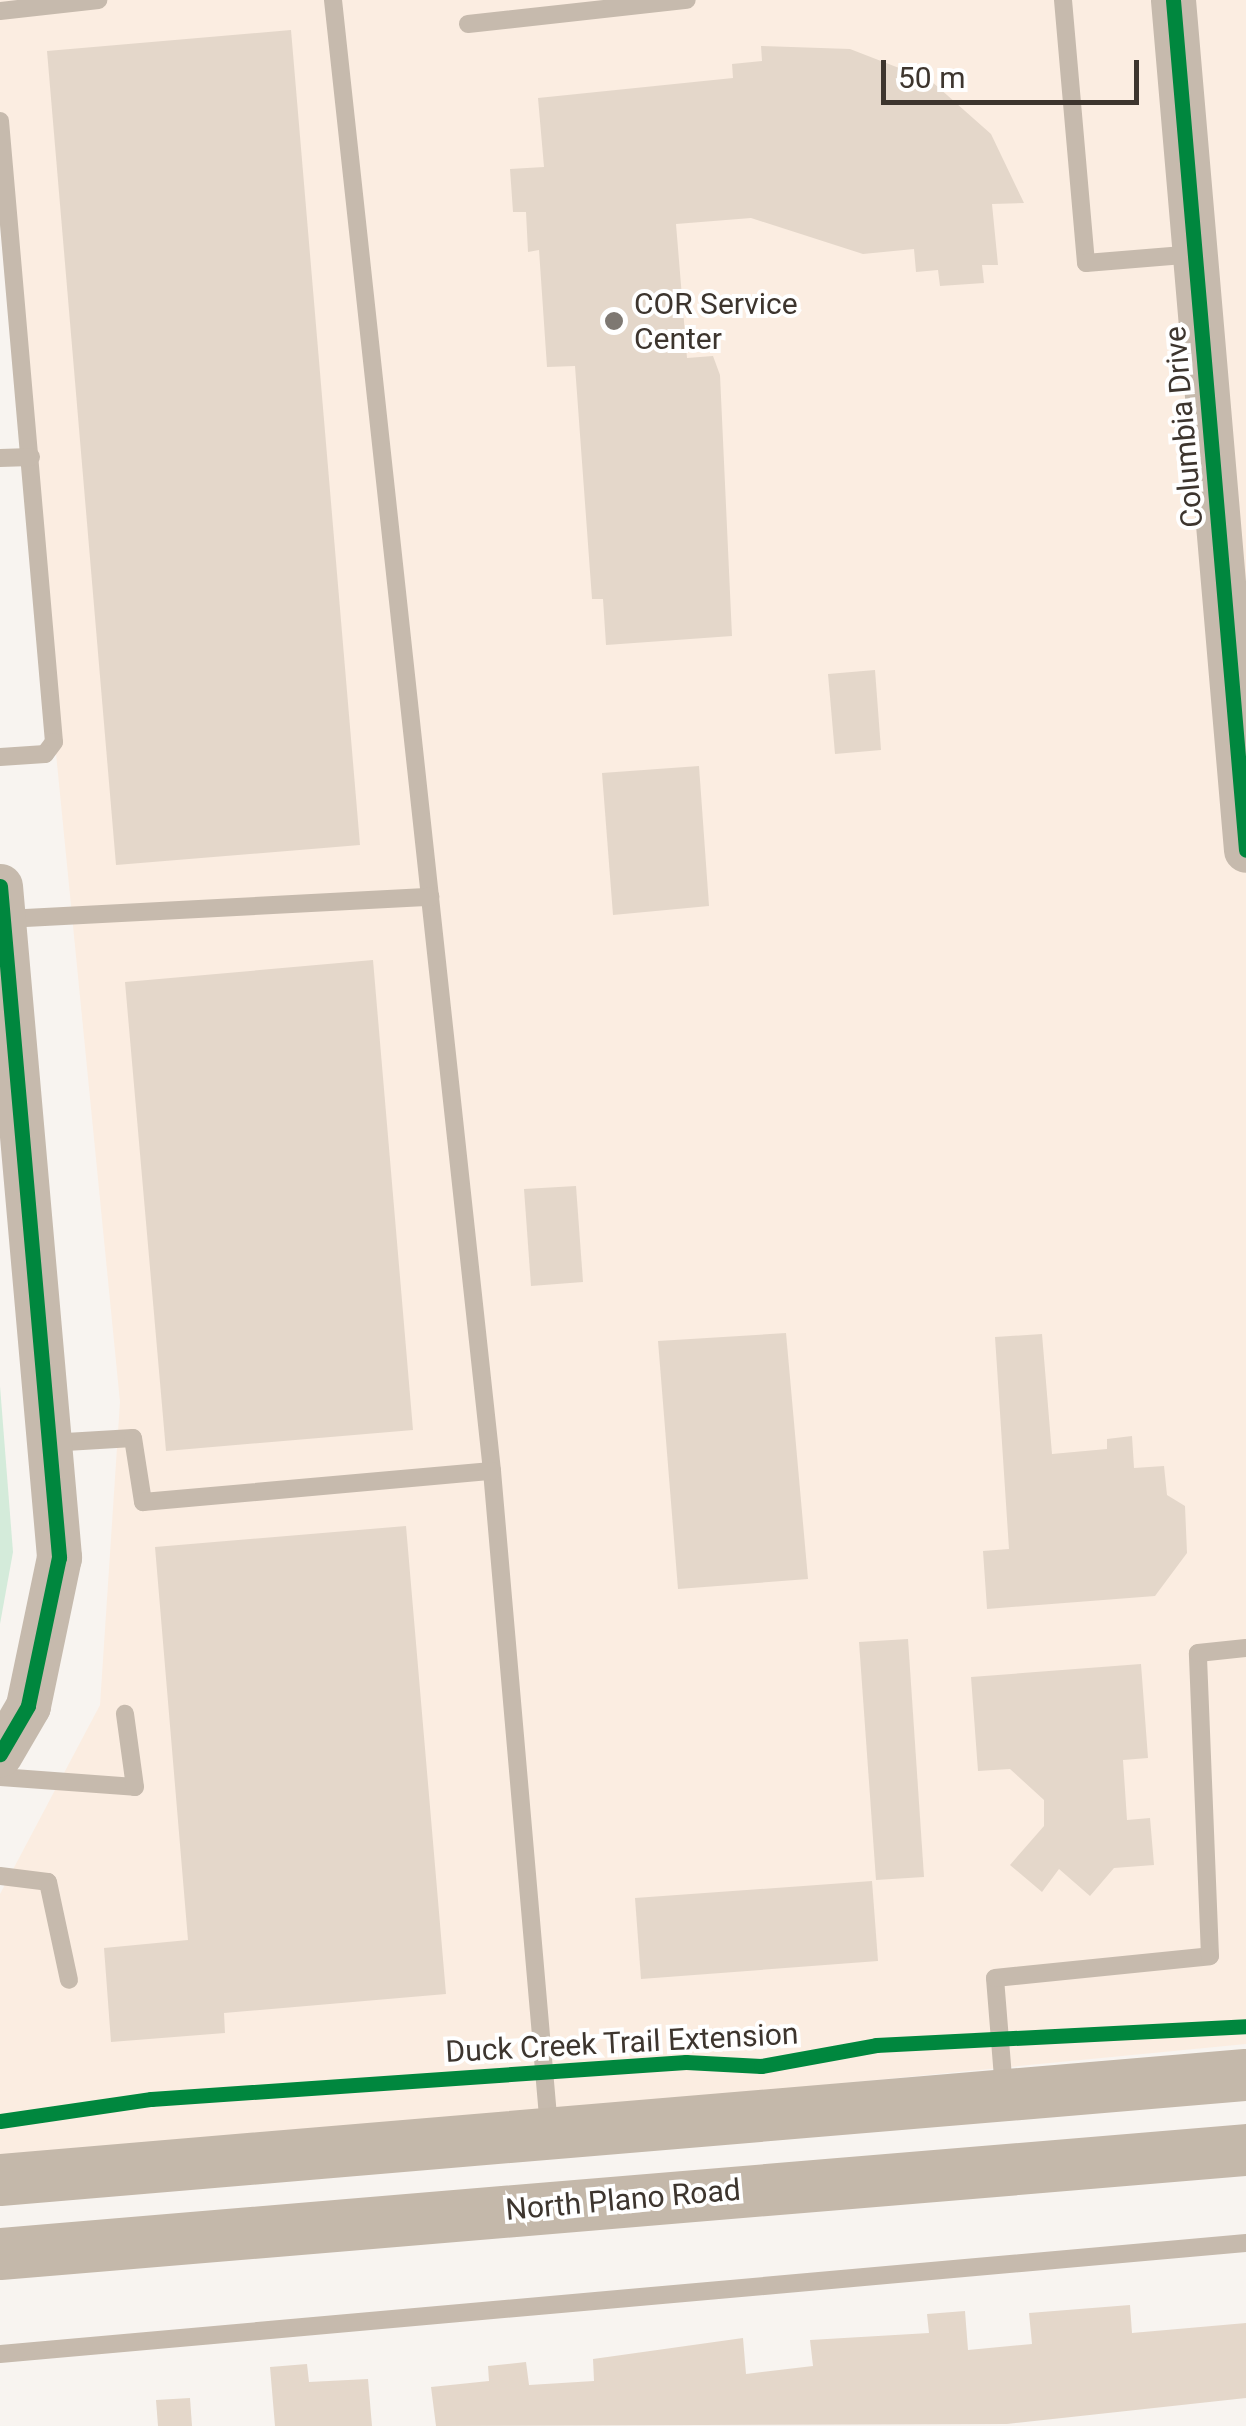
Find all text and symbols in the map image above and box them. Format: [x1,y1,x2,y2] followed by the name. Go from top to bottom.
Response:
[886,40,1144,102] scale bar
[898,60,965,95] text: 50 m
[634,286,798,356] place label: COR Service Center
[603,310,625,332] marker: COR Service Center
[1157,325,1211,529] street label: Columbia Drive
[444,2016,800,2070] street label: Duck Creek Trail Extension
[504,2172,742,2228] street label: North Plano Road

